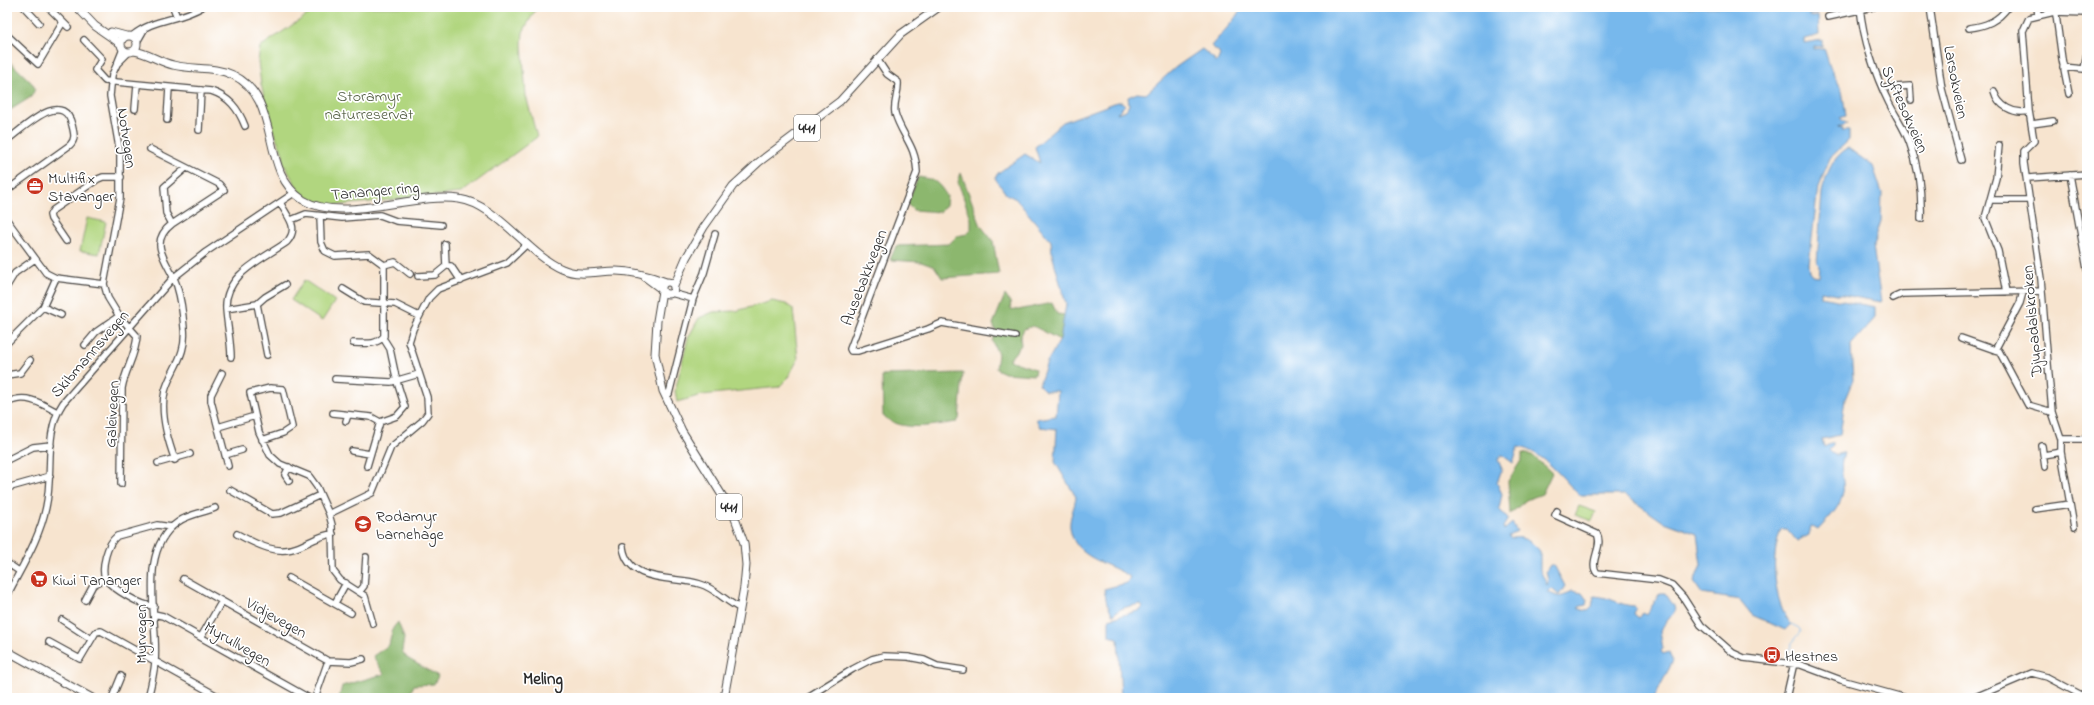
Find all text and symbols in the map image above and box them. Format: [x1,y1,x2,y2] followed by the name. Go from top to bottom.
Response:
[1936,44,1974,121] street label: Larsokveien
[1874,62,1934,157] street label: Syftesokveien
[325,85,414,127] park label: Storamyr naturreservat
[110,107,142,170] street label: Notvegen
[794,115,820,141] road number: 441
[48,167,114,209] place label: Multifix Stavanger
[25,176,45,196] office icon: Multifix Stavanger
[330,176,420,208] street label: Tananger ring
[835,226,894,329] street label: Ausebakkvegen
[2016,264,2050,379] street label: Djupadalskroken
[45,305,136,404] street label: Skibmannsvegen
[99,380,127,448] street label: Galeivegen
[716,494,742,520] road number: 441
[376,505,445,547] place label: Rodamyr barnehage
[353,514,373,534] school or university icon: Rodamyr barnehage
[29,569,49,589] supermarket icon: Kiwi Tananger
[52,569,142,593] place label: Kiwi Tananger
[240,592,311,645] street label: Vidjevegen
[130,604,154,664] street label: Myrvegen
[199,616,275,674] street label: Myrullvegen
[1762,645,1782,665] bus stop icon: Hestnes
[1785,645,1838,669] place label: Hestnes
[523,667,563,694] district label: Meling

